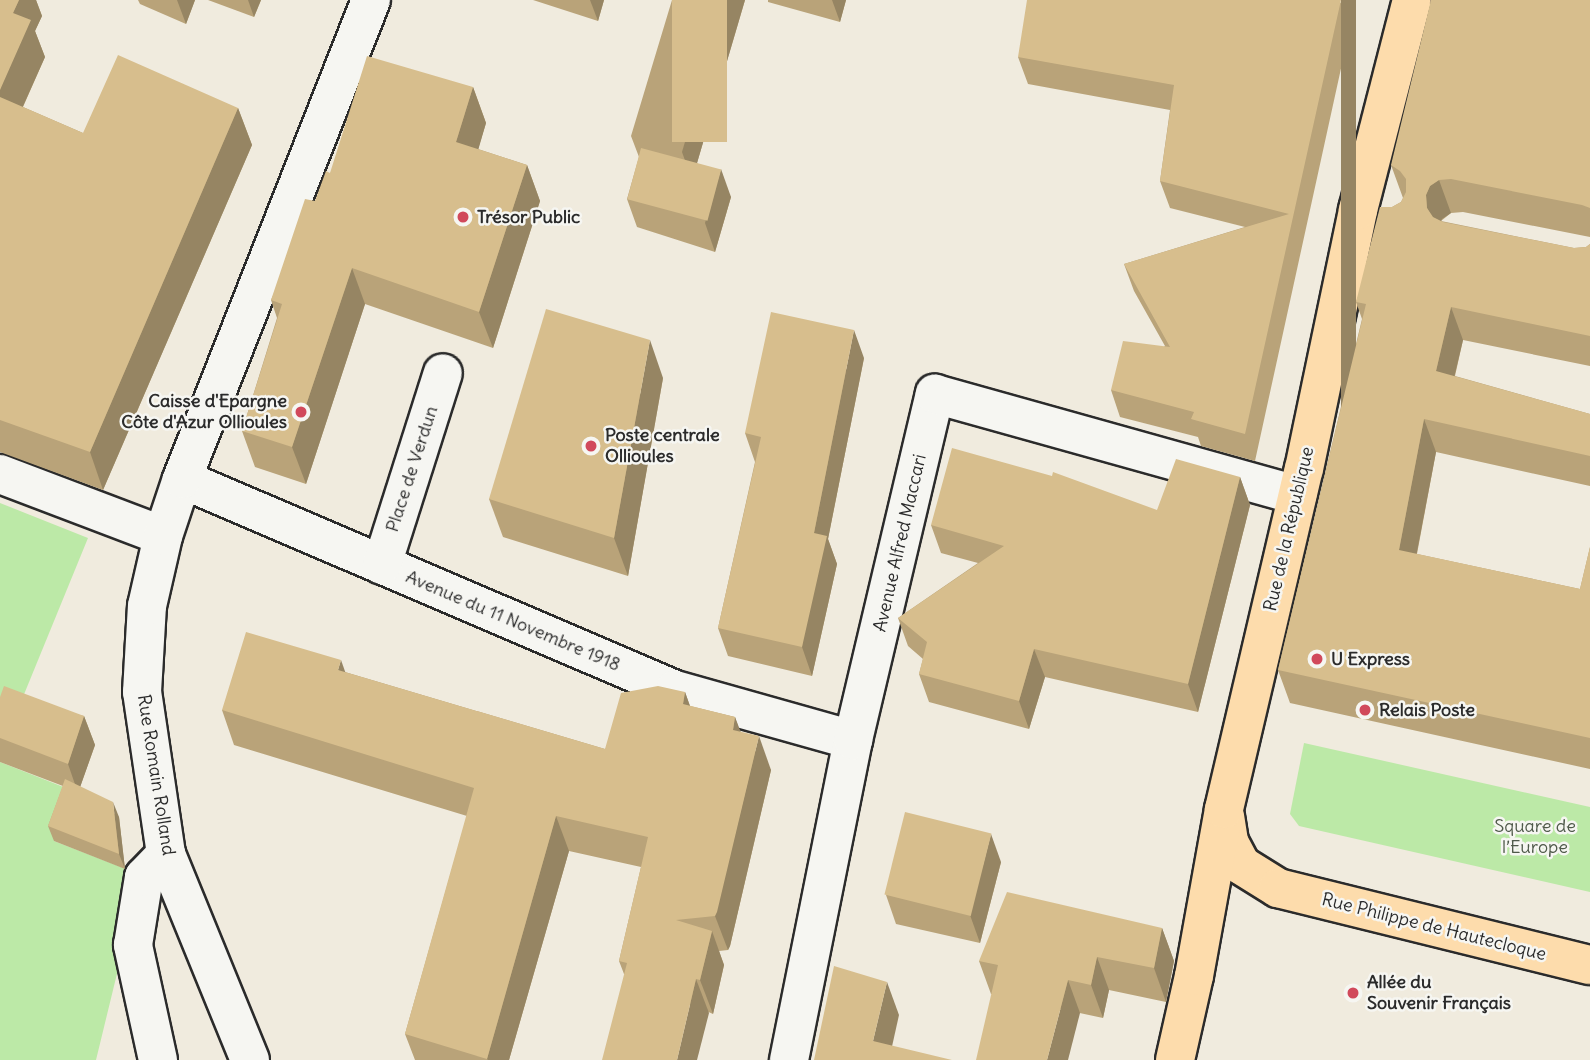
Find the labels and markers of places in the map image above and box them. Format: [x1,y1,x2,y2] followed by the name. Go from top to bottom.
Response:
[477,206,580,228] place label: Trésor Public
[455,209,471,225] marker: Trésor Public
[121,391,287,434] place label: Caisse d'Epargne Côte d'Azur Ollioules
[293,404,309,420] marker: Caisse d'Epargne Côte d'Azur Ollioules
[605,425,720,467] place label: Poste centrale Ollioules
[583,438,599,454] marker: Poste centrale Ollioules
[1331,648,1410,670] place label: U Express
[1309,651,1325,667] marker: U Express
[1379,699,1475,721] place label: Relais Poste
[1357,702,1373,718] marker: Relais Poste
[1367,972,1511,1014] place label: Allée du Souvenir Français
[1345,985,1361,1001] marker: Allée du Souvenir Français

